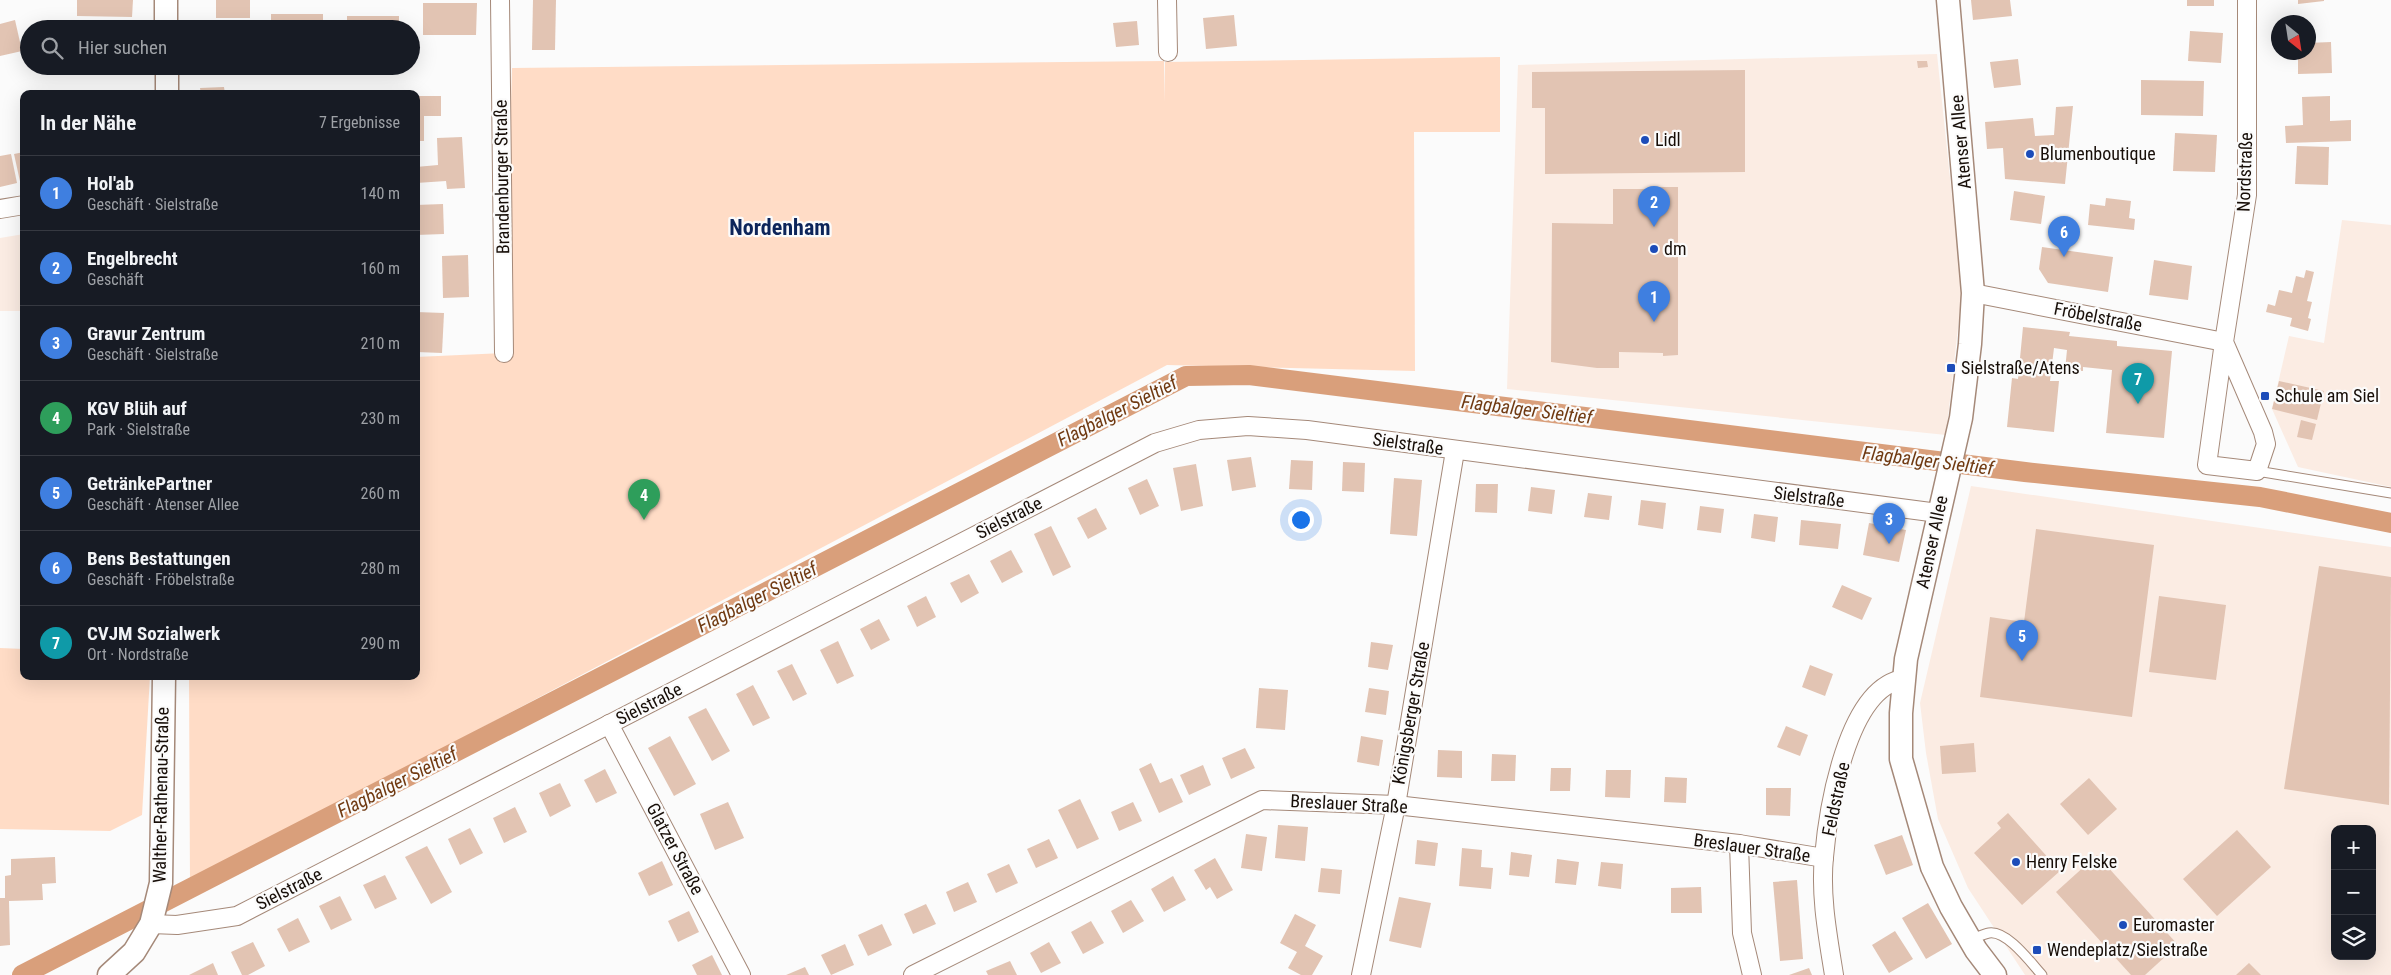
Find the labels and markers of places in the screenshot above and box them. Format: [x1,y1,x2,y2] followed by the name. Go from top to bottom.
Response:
[1655,129,1681,150] place label: Lidl
[1639,134,1651,146] marker: Lidl
[2040,143,2156,164] place label: Blumenboutique
[2024,148,2036,160] marker: Blumenboutique
[1638,186,1670,227] pin: 2
[2048,216,2080,257] pin: 6
[1664,238,1686,259] place label: dm
[1648,243,1660,255] marker: dm
[1638,281,1670,322] pin: 1
[1961,357,2080,378] place label: Sielstraße/Atens
[1945,362,1957,374] marker: Sielstraße/Atens
[2122,363,2154,404] pin: 7
[2275,385,2379,406] place label: Schule am Siel
[2259,390,2271,402] marker: Schule am Siel
[628,479,660,520] pin: 4
[1873,503,1905,544] pin: 3
[2006,620,2038,661] pin: 5
[2026,851,2117,872] place label: Henry Felske
[2010,856,2022,868] marker: Henry Felske
[2133,914,2215,935] place label: Euromaster
[2117,919,2129,931] marker: Euromaster
[2047,939,2208,960] place label: Wendeplatz/Sielstraße
[2031,944,2043,956] marker: Wendeplatz/Sielstraße

